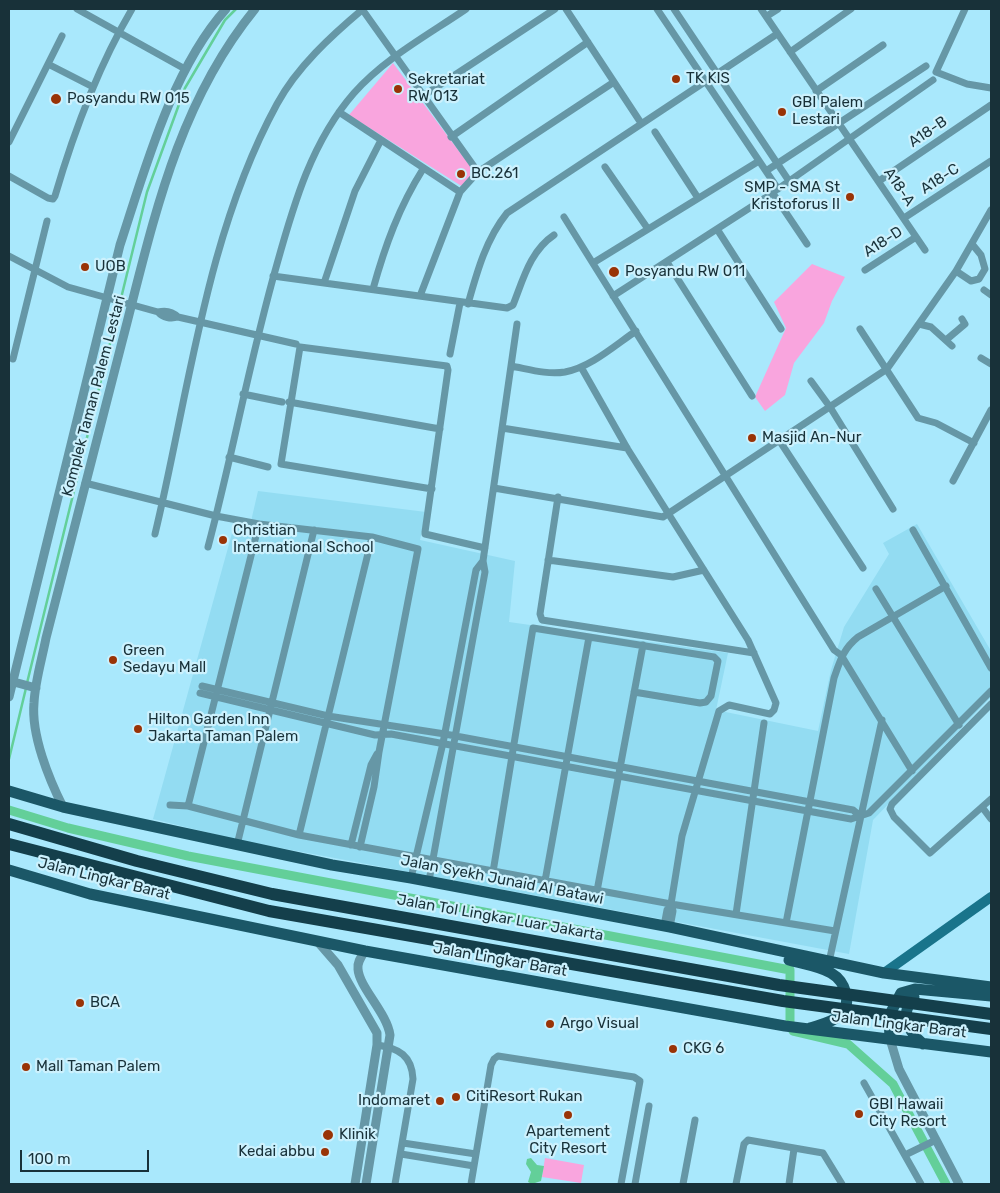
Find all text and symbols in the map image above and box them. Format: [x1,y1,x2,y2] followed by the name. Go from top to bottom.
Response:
[686,70,730,88] place label: TK KIS
[408,71,485,106] place label: Sekretariat RW 013
[670,73,682,85] marker: TK KIS
[392,83,404,95] marker: Sekretariat RW 013
[67,90,190,108] place label: Posyandu RW 015
[49,92,63,106] marker: Posyandu RW 015
[792,94,863,129] place label: GBI Palem Lestari
[776,106,788,118] marker: GBI Palem Lestari
[905,113,951,151] street label: A18-B
[917,160,963,198] street label: A18-C
[880,164,918,210] street label: A18-A
[471,165,519,183] place label: BC.261
[455,168,467,180] marker: BC.261
[744,179,840,214] place label: SMP - SMA St Kristoforus II
[844,191,856,203] marker: SMP - SMA St Kristoforus II
[860,223,906,261] street label: A18-D
[95,258,126,276] place label: UOB
[79,261,91,273] marker: UOB
[625,263,745,281] place label: Posyandu RW 011
[607,265,621,279] marker: Posyandu RW 011
[58,293,130,499] street label: Komplek Taman Palem Lestari
[762,429,861,447] place label: Masjid An-Nur
[746,432,758,444] marker: Masjid An-Nur
[233,522,374,557] place label: Christian International School
[217,534,229,546] marker: Christian International School
[123,642,206,677] place label: Green Sedayu Mall
[107,654,119,666] marker: Green Sedayu Mall
[148,711,298,746] place label: Hilton Garden Inn Jakarta Taman Palem
[132,723,144,735] marker: Hilton Garden Inn Jakarta Taman Palem
[399,851,605,909] street label: Jalan Syekh Junaid Al Batawi
[36,854,172,904] street label: Jalan Lingkar Barat
[395,891,605,945] street label: Jalan Tol Lingkar Luar Jakarta
[432,939,568,981] street label: Jalan Lingkar Barat
[90,994,120,1012] place label: BCA
[74,997,86,1009] marker: BCA
[831,1008,967,1042] street label: Jalan Lingkar Barat
[560,1015,639,1033] place label: Argo Visual
[544,1018,556,1030] marker: Argo Visual
[683,1040,724,1058] place label: CKG 6
[667,1043,679,1055] marker: CKG 6
[36,1058,160,1076] place label: Mall Taman Palem
[20,1061,32,1073] marker: Mall Taman Palem
[466,1088,583,1106] place label: CitiResort Rukan
[450,1091,462,1103] marker: CitiResort Rukan
[358,1092,430,1110] place label: Indomaret
[434,1095,446,1107] marker: Indomaret
[869,1096,946,1131] place label: GBI Hawaii City Resort
[853,1108,865,1120] marker: GBI Hawaii City Resort
[562,1109,574,1121] marker: Apartement City Resort
[526,1123,610,1158] place label: Apartement City Resort
[339,1126,376,1144] place label: Klinik
[321,1128,335,1142] marker: Klinik
[22,1140,151,1172] scale bar
[238,1143,315,1161] place label: Kedai abbu
[319,1146,331,1158] marker: Kedai abbu
[28,1150,70,1168] text: 100 m

